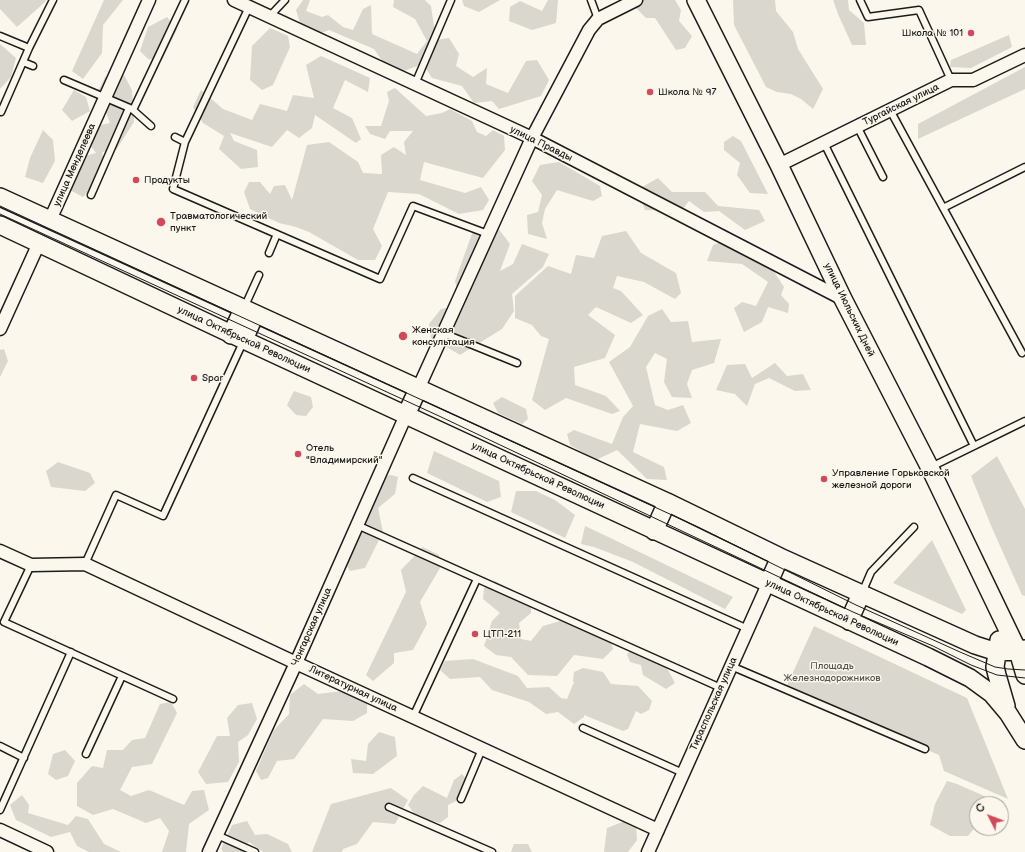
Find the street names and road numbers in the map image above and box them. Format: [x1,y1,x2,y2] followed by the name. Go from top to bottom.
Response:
[861,81,941,129] street label: Тургайская улица
[51,122,99,208] street label: улица Менделеева
[508,124,574,164] street label: улица Правды
[821,261,877,359] street label: улица Июльских Дней
[176,304,312,376] street label: улица Октябрьской Революции
[470,440,606,512] street label: улица Октябрьской Революции
[764,577,900,649] street label: улица Октябрьской Революции
[289,586,335,668] street label: Чонгарская улица
[688,655,740,753] street label: Тираспольская улица
[307,663,399,715] street label: Литературная улица

